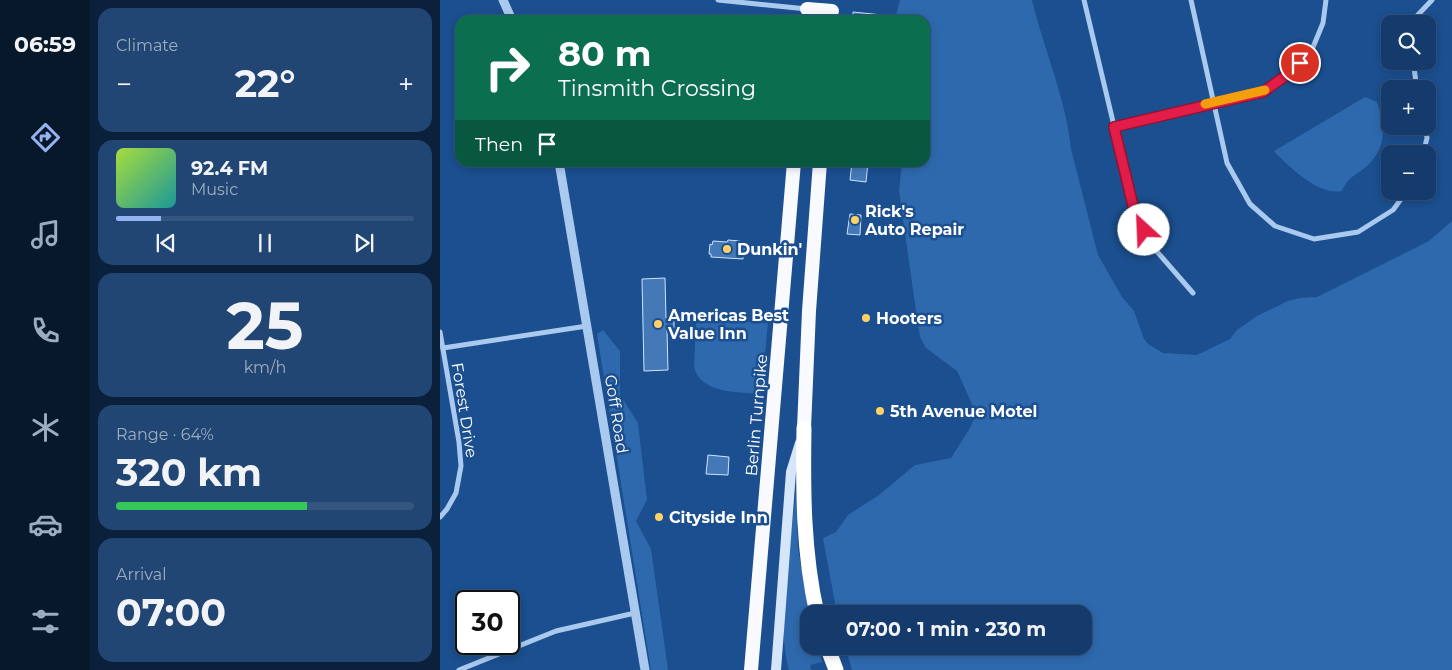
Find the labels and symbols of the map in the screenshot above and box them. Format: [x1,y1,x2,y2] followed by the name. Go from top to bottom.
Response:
[1279,42,1321,84] pin
[864,202,964,239] place label: Rick's Auto Repair
[1117,203,1169,255] position arrow
[849,214,861,226] marker: Rick's Auto Repair
[737,240,802,259] place label: Dunkin'
[721,243,733,255] marker: Dunkin'
[667,306,789,343] place label: Americas Best Value Inn
[876,309,943,328] place label: Hooters
[860,312,872,324] marker: Hooters
[652,318,664,330] marker: Americas Best Value Inn
[742,353,771,477] street label: Berlin Turnpike
[448,361,481,459] street label: Forest Drive
[601,373,632,455] street label: Goff Road
[890,402,1037,421] place label: 5th Avenue Motel
[874,405,886,417] marker: 5th Avenue Motel
[669,508,768,527] place label: Cityside Inn
[653,511,665,523] marker: Cityside Inn
[455,590,520,655] speed limit sign: 30

